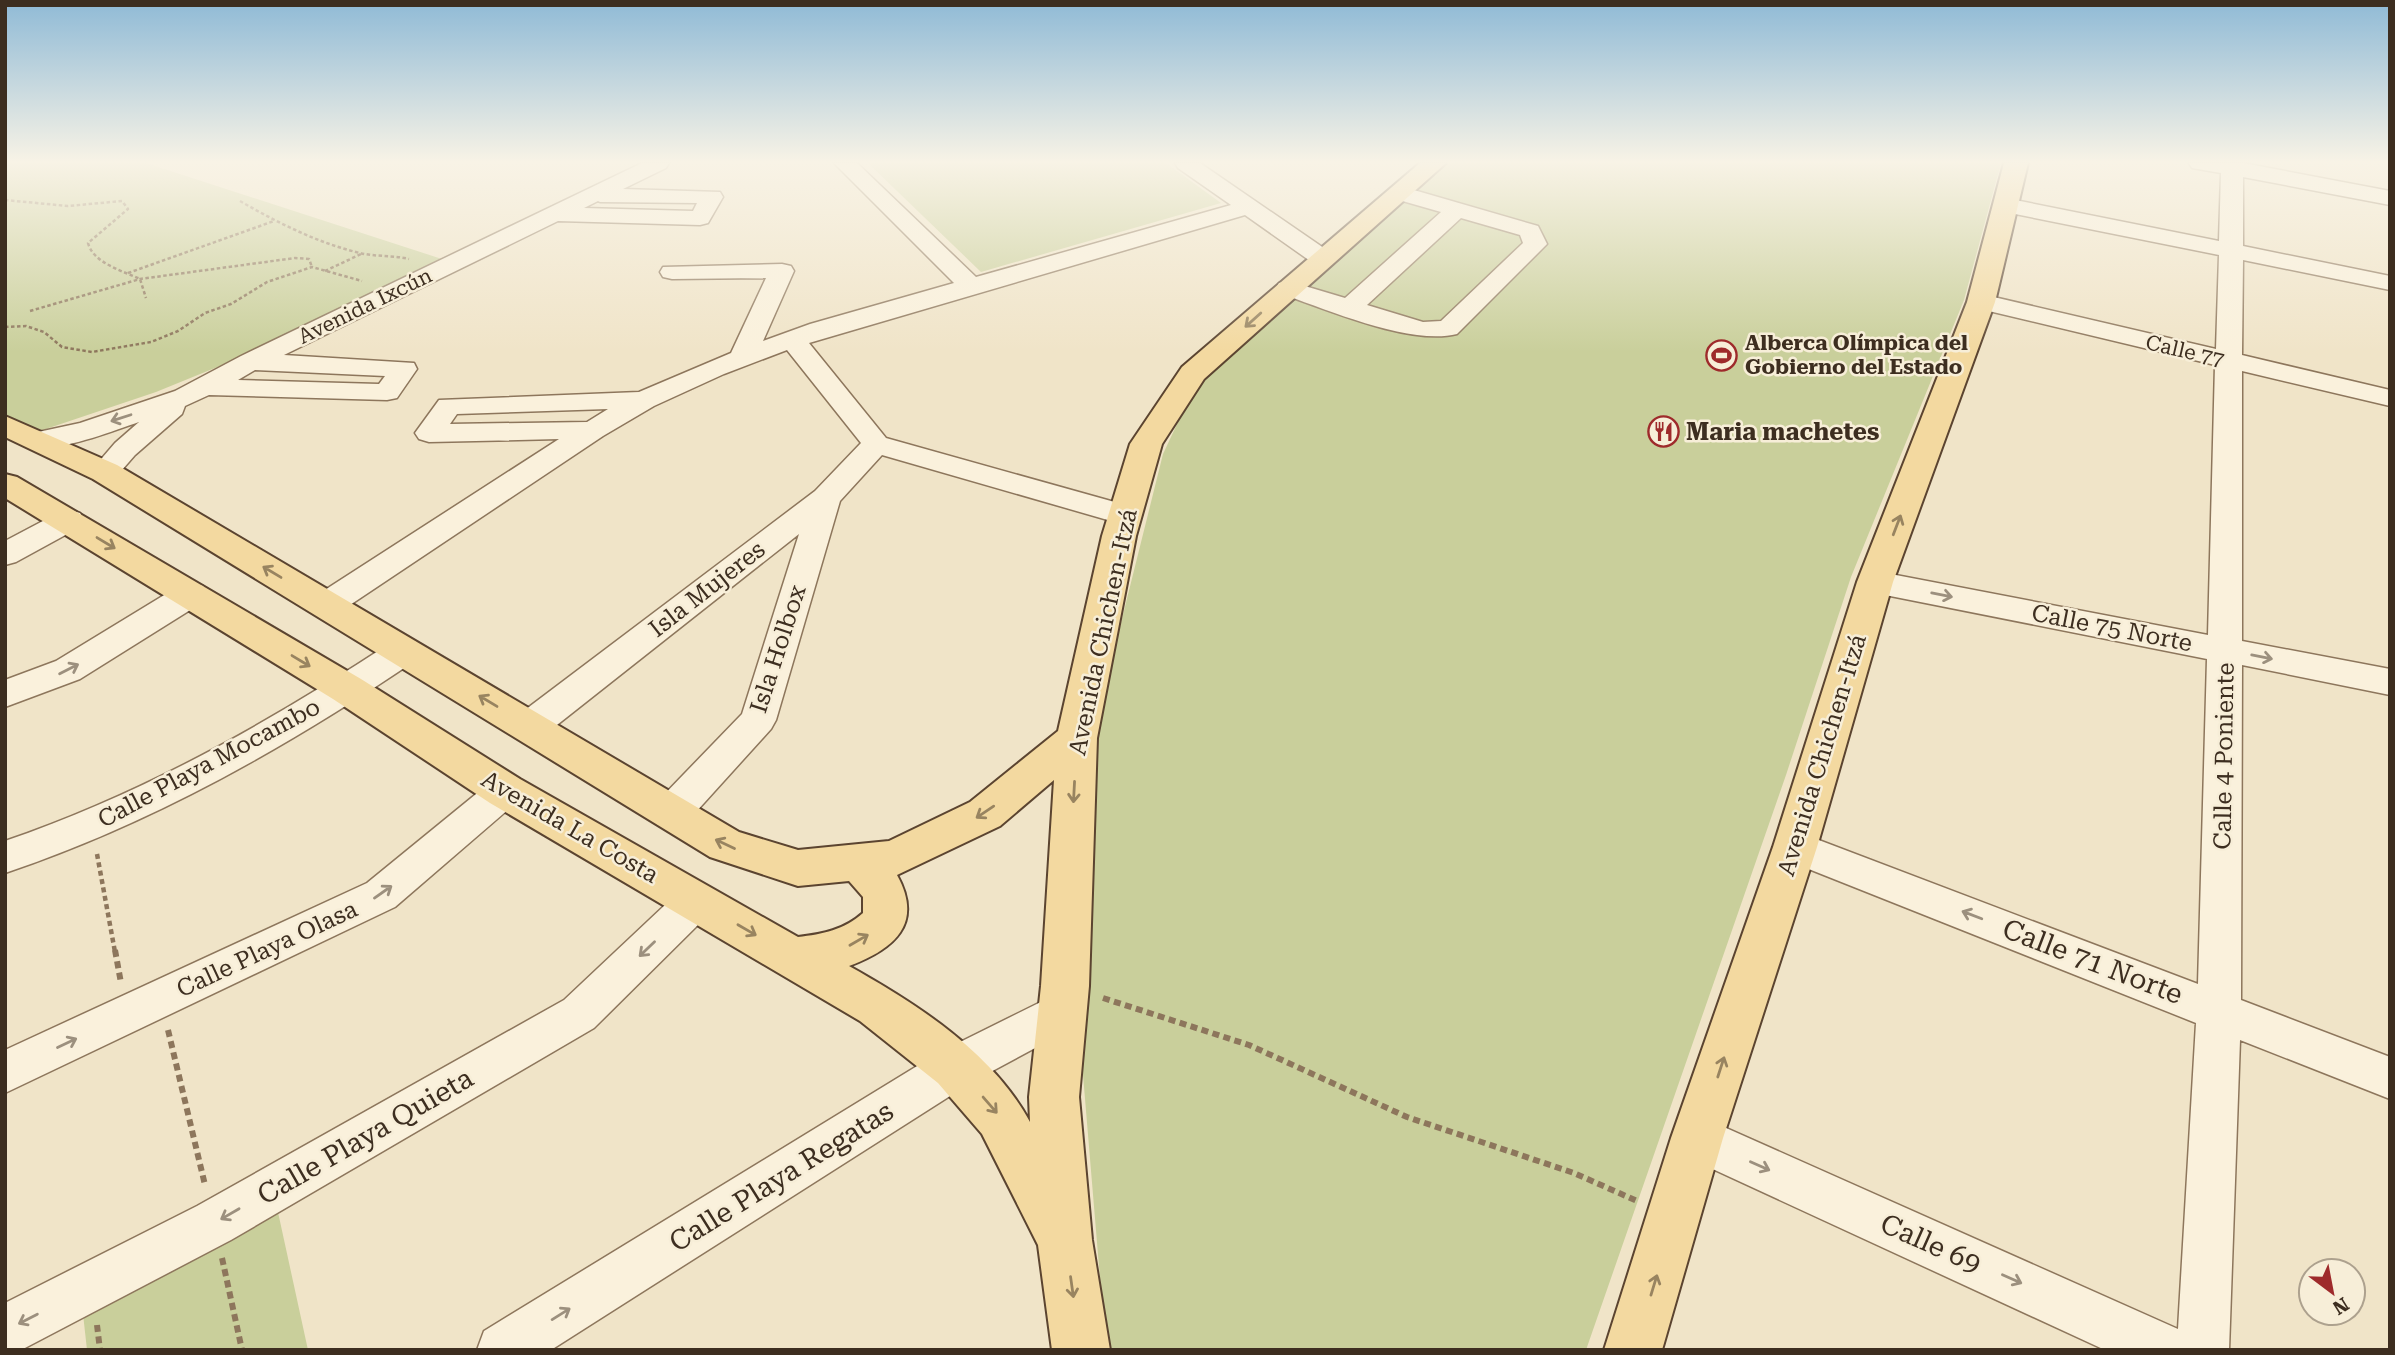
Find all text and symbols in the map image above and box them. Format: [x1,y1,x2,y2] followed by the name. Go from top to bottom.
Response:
[294,263,436,349] street label: Avenida Ixcún
[1244,311,1262,327] one-way arrow
[2143,330,2227,372] street label: Calle 77
[1745,331,1968,379] place label: Alberca Olímpica del Gobierno del Estado
[1705,338,1739,372] sports icon: Alberca Olímpica del Gobierno del Estado
[110,413,132,425] one-way arrow
[1646,415,1680,449] restaurant icon: Maria machetes
[1686,418,1879,446] place label: Maria machetes
[1063,506,1143,758] street label: Avenida Chichen-Itzá
[1891,514,1904,536] one-way arrow
[644,535,770,643] street label: Isla Mujeres
[96,536,116,550] one-way arrow
[262,565,282,579] one-way arrow
[744,582,812,716] street label: Isla Holbox
[1930,588,1953,602] one-way arrow
[2029,599,2195,657] street label: Calle 75 Norte
[1772,631,1872,879] street label: Avenida Chichen-Itzá
[2250,651,2273,664] one-way arrow
[290,655,310,669] one-way arrow
[58,661,79,675] one-way arrow
[2208,662,2240,850] street label: Calle 4 Poniente
[93,692,325,834] street label: Calle Playa Mocambo
[479,694,499,708] one-way arrow
[477,765,663,889] street label: Avenida La Costa
[1068,780,1081,803] one-way arrow
[976,805,996,819] one-way arrow
[715,837,736,850] one-way arrow
[373,885,392,899] one-way arrow
[172,895,362,1003] street label: Calle Playa Olasa
[1962,908,1984,920] one-way arrow
[1998,912,2188,1011] street label: Calle 71 Norte
[737,923,757,937] one-way arrow
[849,933,869,947] one-way arrow
[639,940,656,957] one-way arrow
[56,1036,77,1049] one-way arrow
[1716,1057,1728,1079] one-way arrow
[251,1061,479,1212] street label: Calle Playa Quieta
[663,1094,899,1259] street label: Calle Playa Regatas
[982,1096,998,1114] one-way arrow
[1748,1160,1770,1173] one-way arrow
[220,1207,240,1221] one-way arrow
[1875,1207,1986,1280] street label: Calle 69
[2297,1257,2367,1327] north arrow
[2001,1273,2022,1286] one-way arrow
[1648,1274,1661,1296] one-way arrow
[1066,1276,1079,1298] one-way arrow
[2328,1292,2353,1320] text: N
[551,1306,570,1321] one-way arrow
[18,1313,39,1326] one-way arrow

